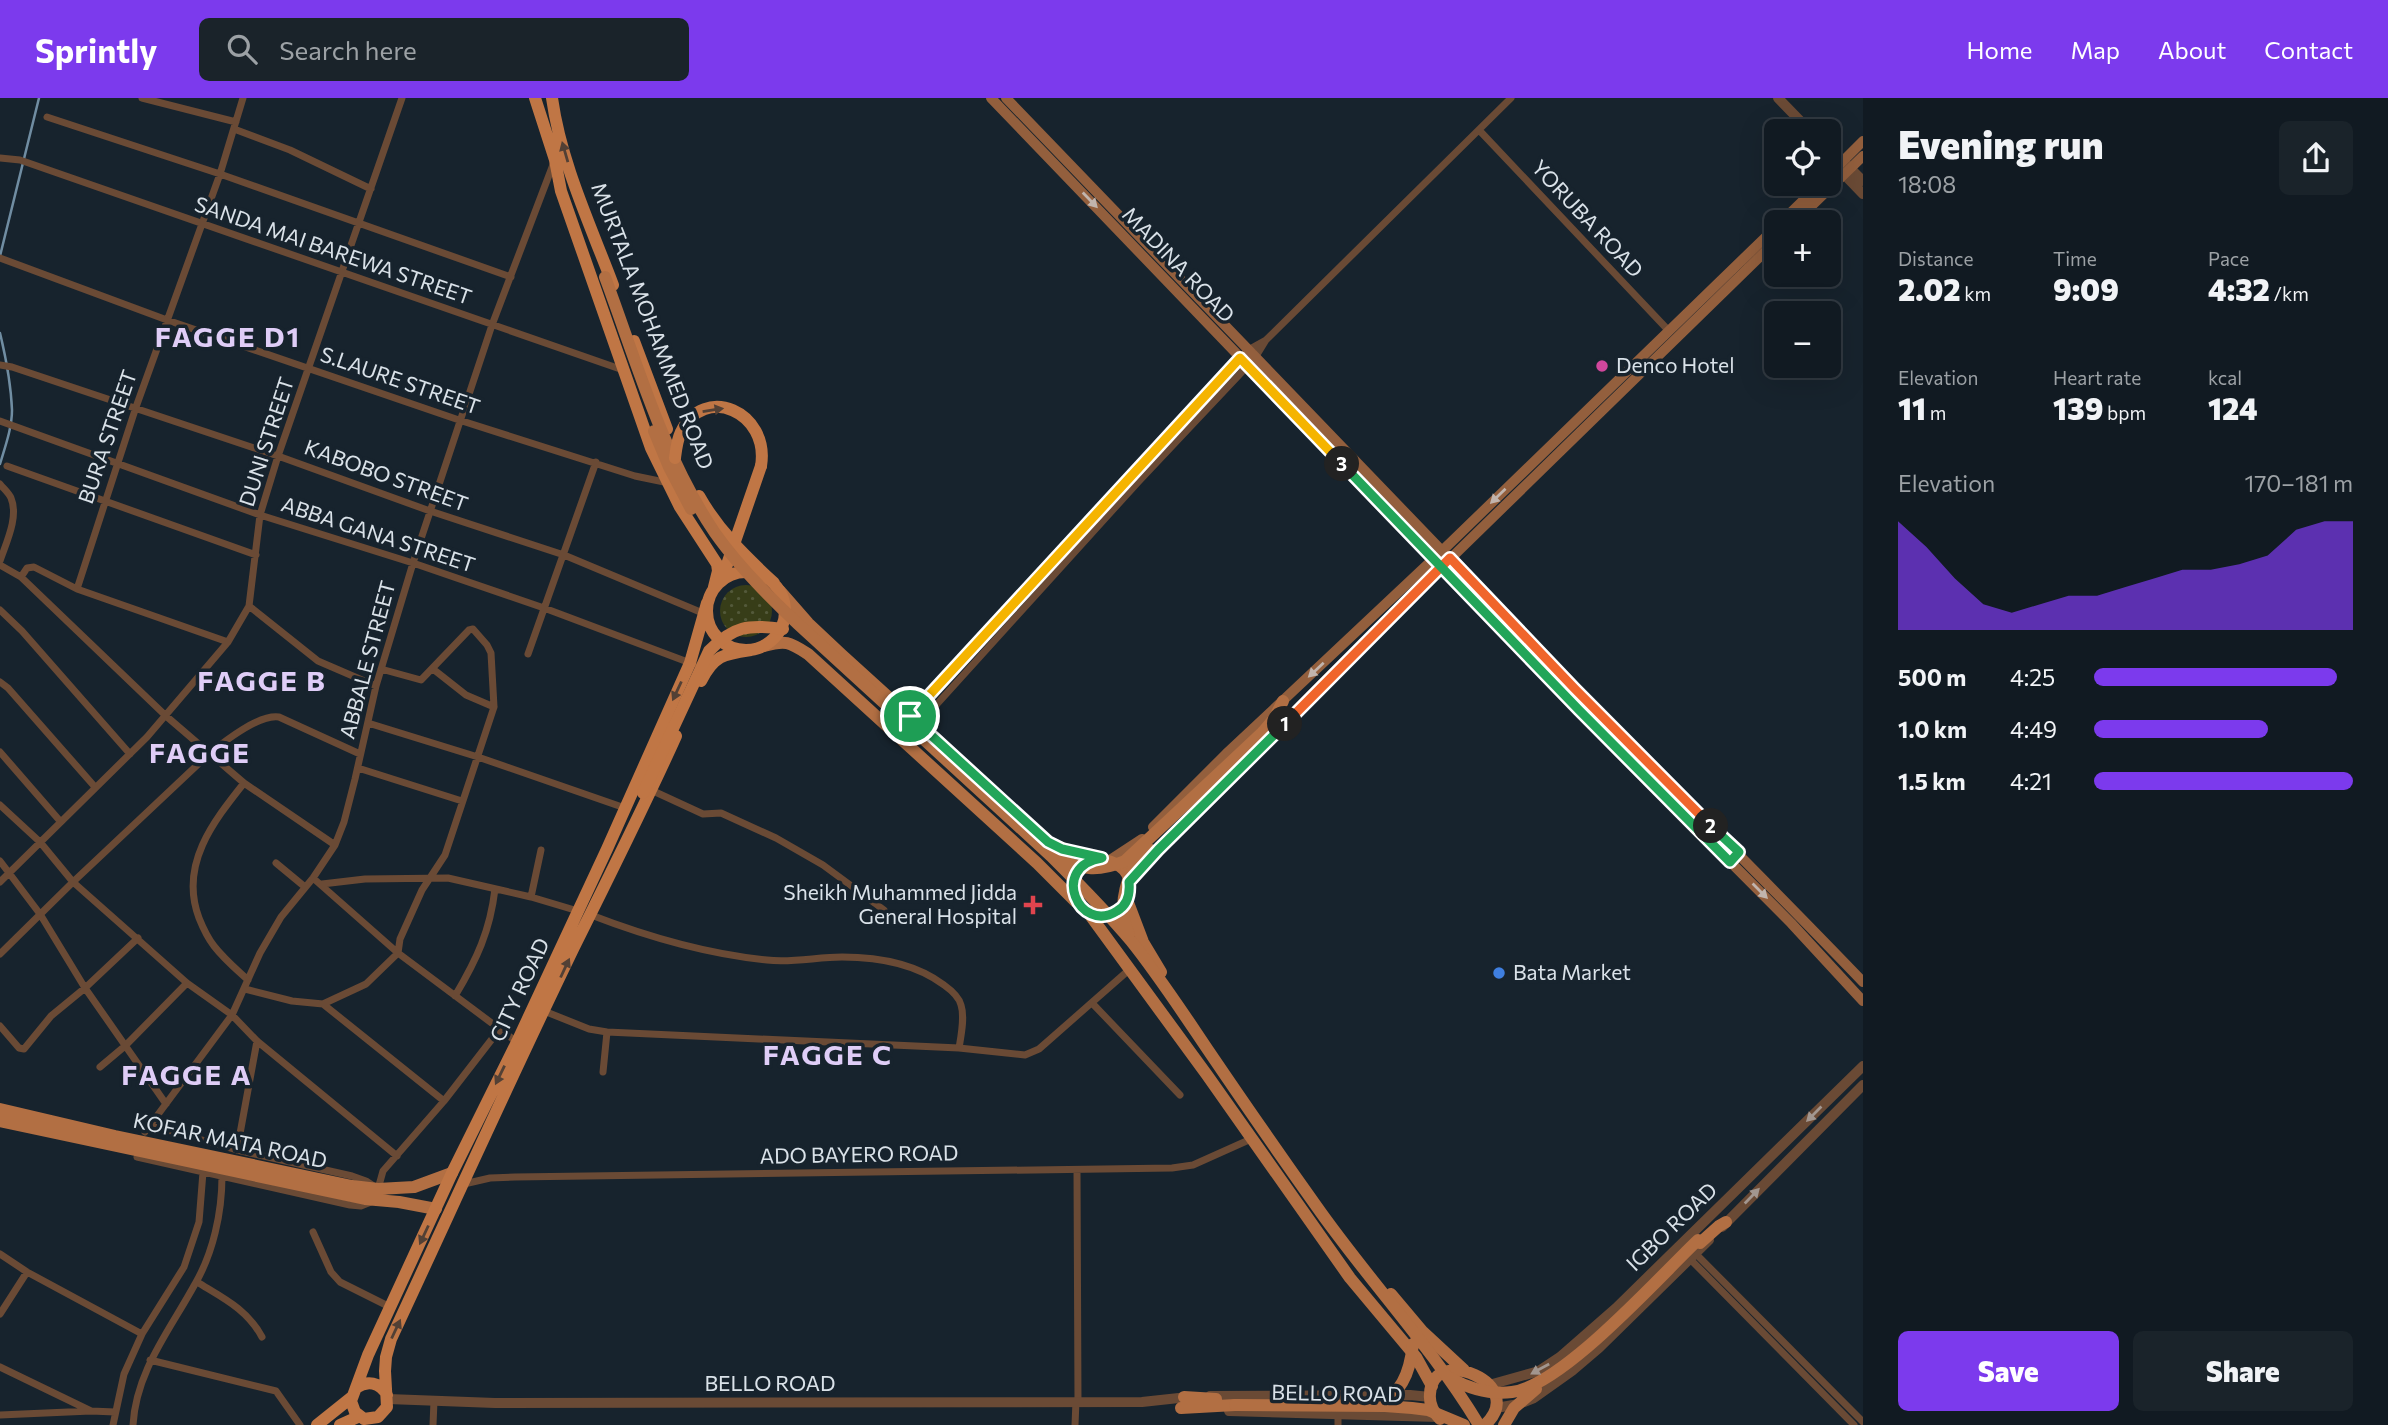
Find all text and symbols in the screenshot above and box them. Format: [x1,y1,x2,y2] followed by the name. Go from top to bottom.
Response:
[199,18,689,81] search box
[35,29,157,70] text: Sprintly
[223,30,261,68] icon: search
[279,34,417,65] text: Search here
[1967,35,2033,64] text: Home
[2071,35,2120,64] text: Map
[2158,35,2226,64] text: About
[2264,35,2353,64] text: Contact
[1764,119,1841,378] map controls
[1764,119,1841,196] button: locate
[1898,120,2104,167] text: Evening run
[2279,121,2353,195] button: share
[559,141,569,162] one-way arrow
[1527,154,1649,282] street label: YORUBA ROAD
[1898,170,1956,198] text: 18:08
[587,179,720,472] street label: MURTALA MOHAMMED ROAD
[192,190,475,309] street label: SANDA MAI BAREWA STREET
[1081,191,1097,208] one-way arrow
[1118,201,1240,327] street label: MADINA ROAD
[1764,210,1841,287] button: +
[1898,247,1974,270] text: Distance
[2053,247,2097,270] text: Time
[2208,247,2249,270] text: Pace
[1898,270,1961,307] text: 2.02
[2053,270,2119,307] text: 9:09
[2208,270,2270,307] text: 4:32
[1961,282,1991,305] text: km
[2270,282,2309,305] text: /km
[1764,301,1841,378] button: −
[155,319,301,353] district label: FAGGE D1
[317,341,484,419] street label: S.LAURE STREET
[1616,352,1735,377] place label: Denco Hotel
[1594,358,1610,374] marker: Denco Hotel
[1898,366,1978,389] text: Elevation
[2053,366,2141,389] text: Heart rate
[2208,366,2242,389] text: kcal
[72,367,141,507] street label: BURA STREET
[233,374,298,509] street label: DUNI STREET
[1898,389,1926,426] text: 11
[2053,389,2103,426] text: 139
[2208,389,2258,426] text: 124
[1926,401,1946,424] text: m
[2103,401,2146,424] text: bpm
[702,404,724,415] one-way arrow
[301,433,472,516] street label: KABOBO STREET
[1324,446,1360,482] pin: 3
[1336,452,1347,475] text: 3
[1898,469,1995,497] text: Elevation
[2244,469,2353,497] text: 170–181 m
[1490,487,1507,504] one-way arrow
[278,490,479,577] street label: ABBA GANA STREET
[333,578,400,741] street label: ABBALE STREET
[1308,661,1325,677] one-way arrow
[197,663,327,697] district label: FAGGE B
[1898,663,1966,691] text: 500 m
[2010,663,2055,691] text: 4:25
[671,680,682,701] one-way arrow
[880,686,940,746] pin
[891,697,929,735] icon: arrive
[1268,706,1302,742] pin: 1
[1280,712,1289,735] text: 1
[1898,715,1967,743] text: 1.0 km
[2010,715,2057,743] text: 4:49
[149,735,251,769] district label: FAGGE
[1898,767,1966,795] text: 1.5 km
[2010,767,2052,795] text: 4:21
[1694,808,1728,844] pin: 2
[1705,814,1716,837] text: 2
[783,879,1017,928] place label: Sheikh Muhammed Jidda General Hospital
[1751,882,1767,899] one-way arrow
[1023,895,1043,915] marker: Sheikh Muhammed Jidda General Hospital
[484,933,554,1045] street label: CITY ROAD
[559,958,570,978] one-way arrow
[1513,959,1631,984] place label: Bata Market
[1491,965,1507,981] marker: Bata Market
[763,1037,893,1071] district label: FAGGE C
[121,1057,253,1091] district label: FAGGE A
[495,1065,506,1085] one-way arrow
[1806,1106,1823,1123] one-way arrow
[131,1107,329,1172] street label: KOFAR MATA ROAD
[759,1139,958,1168] street label: ADO BAYERO ROAD
[1620,1177,1721,1275] street label: IGBO ROAD
[1743,1187,1760,1204] one-way arrow
[418,1225,430,1245] one-way arrow
[390,1319,402,1339] one-way arrow
[1898,1331,2119,1411] button: Save
[2133,1331,2353,1411] button: Share
[1530,1362,1550,1374] one-way arrow
[704,1370,836,1395] street label: BELLO ROAD
[1271,1379,1403,1406] street label: BELLO ROAD

